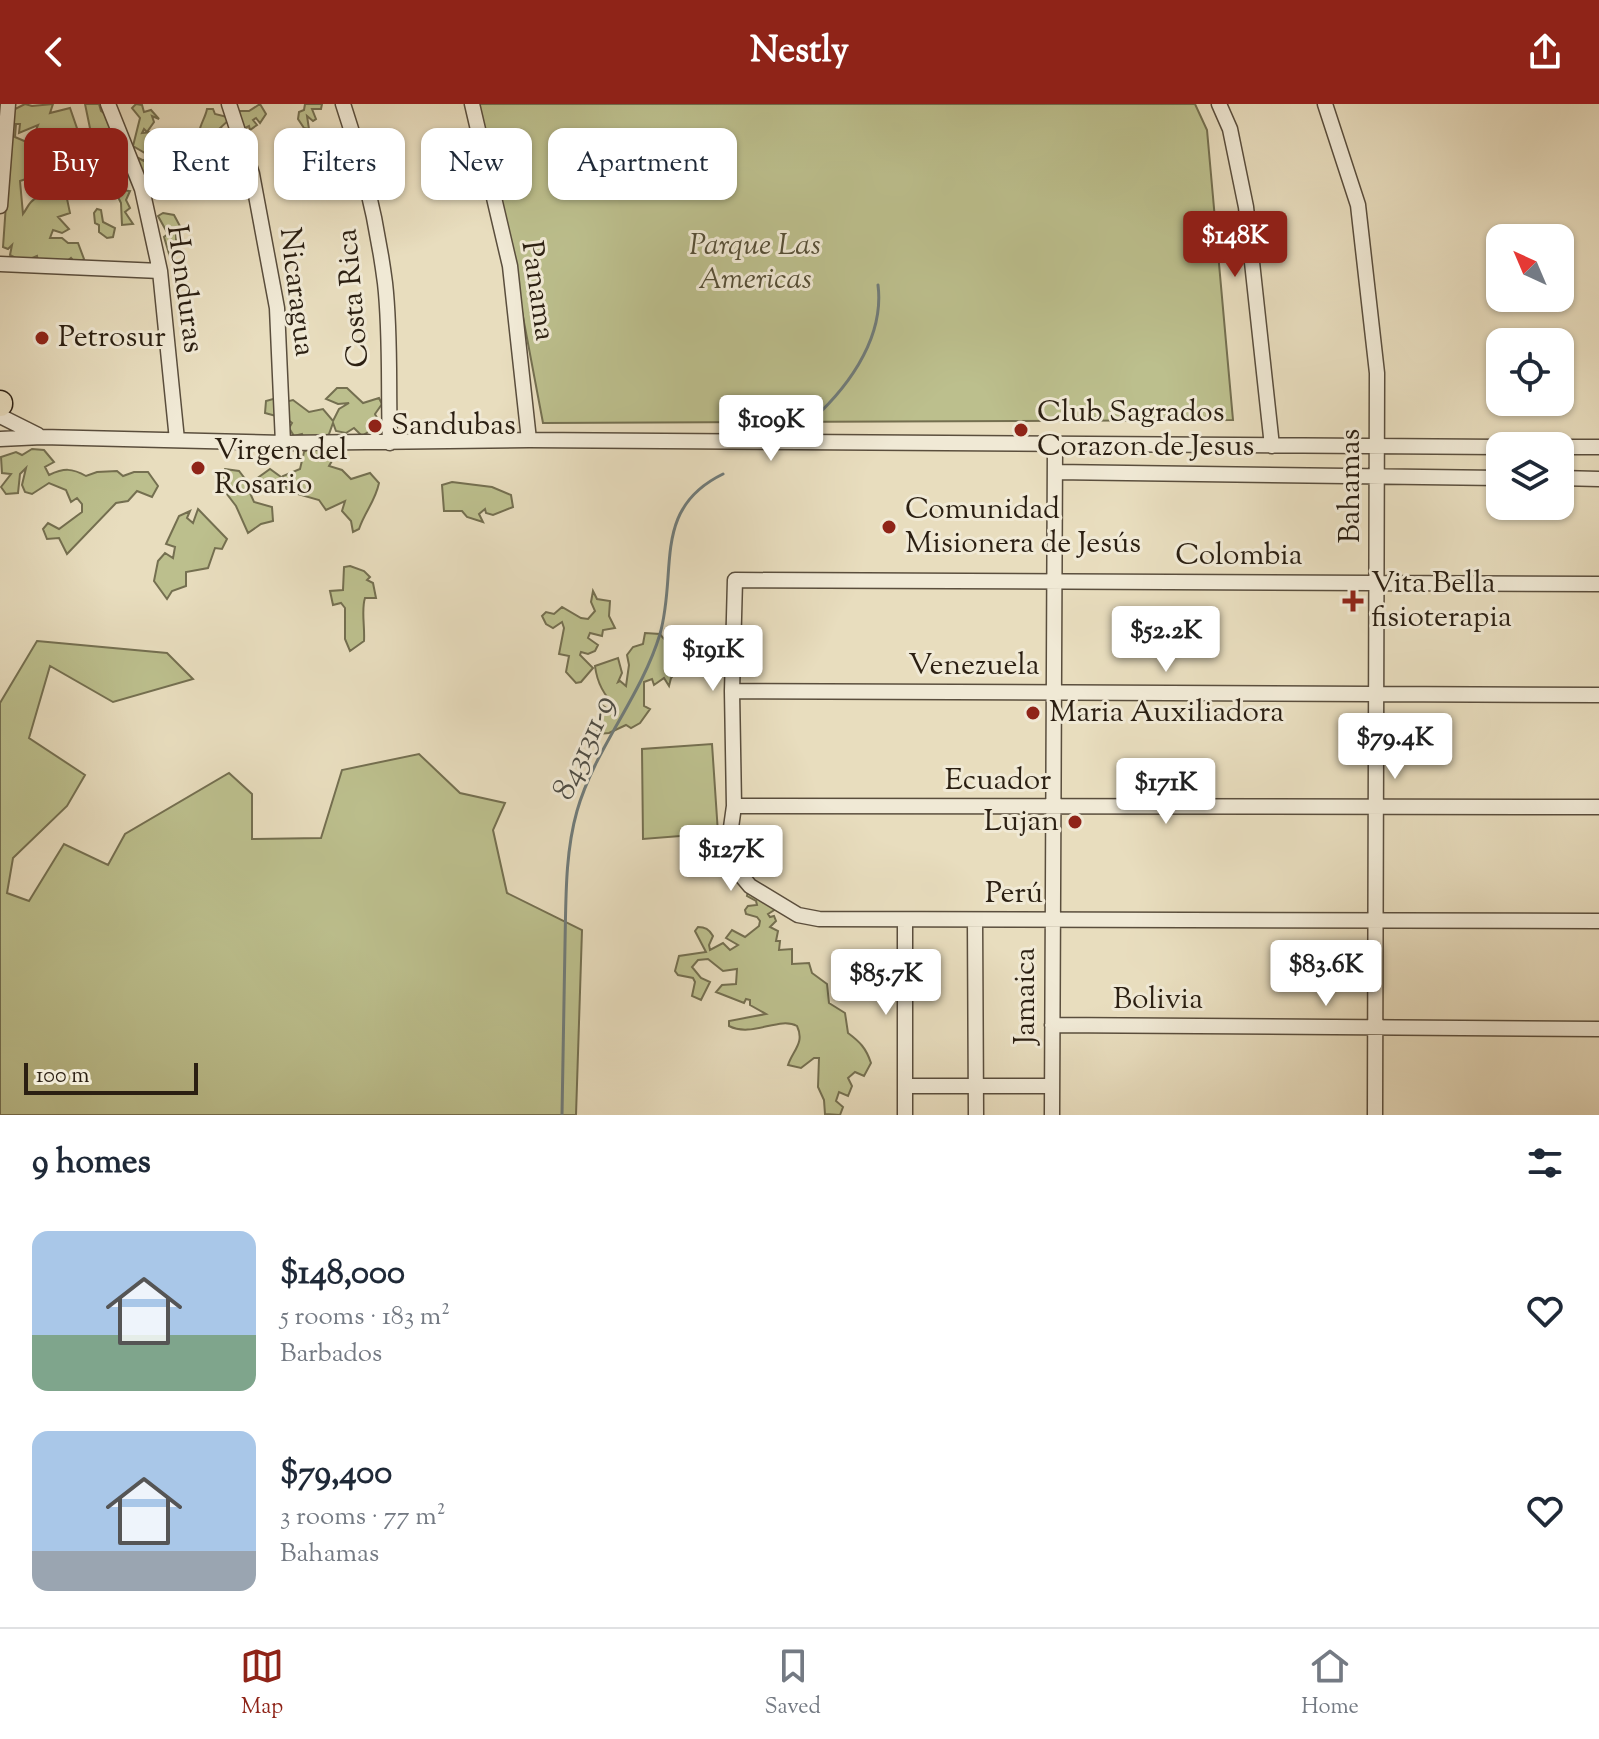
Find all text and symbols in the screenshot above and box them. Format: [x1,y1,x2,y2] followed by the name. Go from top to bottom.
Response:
[750,26,849,78] text: Nestly
[32,30,76,74] icon: back
[1523,30,1567,74] icon: share
[24,128,128,200] chip: Buy
[144,128,258,200] chip: Rent
[274,128,405,200] chip: Filters
[421,128,532,200] chip: New
[548,128,737,200] chip: Apartment
[1179,211,1291,279] pin: $148K
[1201,218,1269,255] text: $148K
[154,222,214,356] street label: Honduras
[1486,224,1574,312] north arrow
[1486,224,1574,520] map controls
[267,225,325,359] street label: Nicaragua
[689,225,821,302] park label: Parque Las Americas
[326,227,381,369] street label: Costa Rica
[509,238,565,344] street label: Panama
[58,317,166,360] place label: Petrosur
[1486,328,1574,416] button: locate
[33,329,51,347] marker: Petrosur
[1037,392,1254,469] place label: Club Sagrados Corazon de Jesus
[715,395,827,463] pin: $109K
[737,402,805,439] text: $109K
[391,405,516,448] place label: Sandubas
[366,417,384,435] marker: Sandubas
[1012,421,1030,439] marker: Club Sagrados Corazon de Jesus
[1330,429,1373,543] street label: Bahamas
[214,430,348,507] place label: Virgen del Rosario
[1486,432,1574,520] button: layers
[189,459,207,477] marker: Virgen del Rosario
[905,489,1141,566] place label: Comunidad Misionera de Jesús
[880,518,898,536] marker: Comunidad Misionera de Jesús
[1175,535,1303,578] street label: Colombia
[1371,563,1512,640] place label: Vita Bella fisioterapia
[1342,590,1364,612] marker: Vita Bella fisioterapia
[1101,606,1231,674] pin: $52.2K
[1130,613,1202,650] text: $52.2K
[657,625,769,693] pin: $191K
[682,632,744,669] text: $191K
[908,645,1040,688] street label: Venezuela
[542,688,628,808] water label: 8431311-9
[1049,692,1284,735] place label: Maria Auxiliadora
[1024,704,1042,722] marker: Maria Auxiliadora
[1330,713,1460,781] pin: $79.4K
[1356,720,1434,757] text: $79.4K
[1110,758,1222,826] pin: $171K
[945,760,1051,803] street label: Ecuador
[1134,765,1198,802] text: $171K
[984,801,1059,844] place label: Lujan
[1066,813,1084,831] marker: Lujan
[675,825,787,893] pin: $127K
[698,832,764,869] text: $127K
[985,873,1043,916] street label: Perú
[1261,940,1391,1008] pin: $83.6K
[1005,947,1048,1046] street label: Jamaica
[1288,947,1364,984] text: $83.6K
[821,949,951,1017] pin: $85.7K
[849,956,923,993] text: $85.7K
[1113,979,1203,1022] street label: Bolivia
[24,1059,198,1095] scale bar
[36,1061,89,1093] text: 100 m
[32,1139,151,1188] text: 9 homes
[1523,1141,1567,1185] icon: filters
[280,1250,405,1299] text: $148,000
[96,1263,192,1359] icon: home
[1523,1289,1567,1333] icon: heart
[280,1299,450,1336] text: 5 rooms · 183 m²
[280,1336,382,1373] text: Barbados
[280,1450,392,1499] text: $79,400
[96,1463,192,1559] icon: home
[1523,1489,1567,1533] icon: heart
[280,1499,445,1536] text: 3 rooms · 77 m²
[280,1536,379,1573] text: Bahamas
[240,1644,284,1724] tab: Map
[764,1644,821,1724] tab: Saved
[1301,1644,1359,1724] tab: Home

